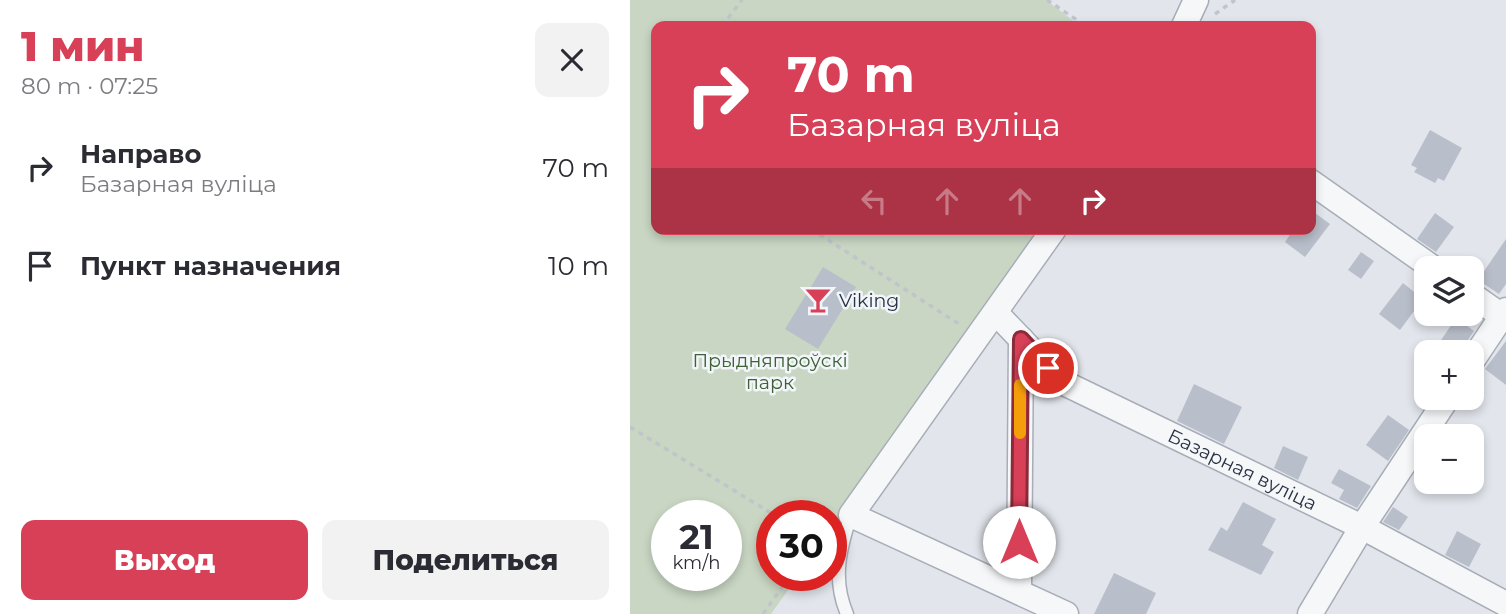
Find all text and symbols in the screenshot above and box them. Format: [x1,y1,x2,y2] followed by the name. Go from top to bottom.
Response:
[21,20,145,72] text: 1 мин
[535,23,609,97] button: close
[787,45,915,104] text: 70 m
[672,49,763,140] icon: right
[21,72,158,100] text: 80 m · 07:25
[787,105,1061,144] text: Базарная вуліца
[80,138,201,170] text: Направо
[21,149,59,187] icon: right
[543,152,609,184] text: 70 m
[80,170,277,198] text: Базарная вуліца
[855,182,893,220] icon: left
[928,182,966,220] icon: ahead
[1001,182,1039,220] icon: ahead
[1074,182,1112,220] icon: right
[21,247,59,285] icon: arrive
[80,250,341,282] text: Пункт назначения
[548,250,609,282] text: 10 m
[1414,256,1484,494] map controls
[1414,256,1484,326] button: layers
[803,285,833,315] bar icon: Viking
[839,289,899,312] place label: Viking
[1018,338,1078,398] pin
[1414,340,1484,410] button: +
[692,349,848,394] park label: Прыдняпроўскі парк
[1029,349,1067,387] icon: arrive
[1164,424,1321,515] street label: Базарная вуліца
[1414,424,1484,494] button: −
[756,500,847,591] speed limit sign: 30
[982,505,1056,579] position arrow
[679,515,714,558] text: 21
[21,520,308,600] button: Выход
[322,520,609,600] button: Поделиться
[672,552,721,574] text: km/h

